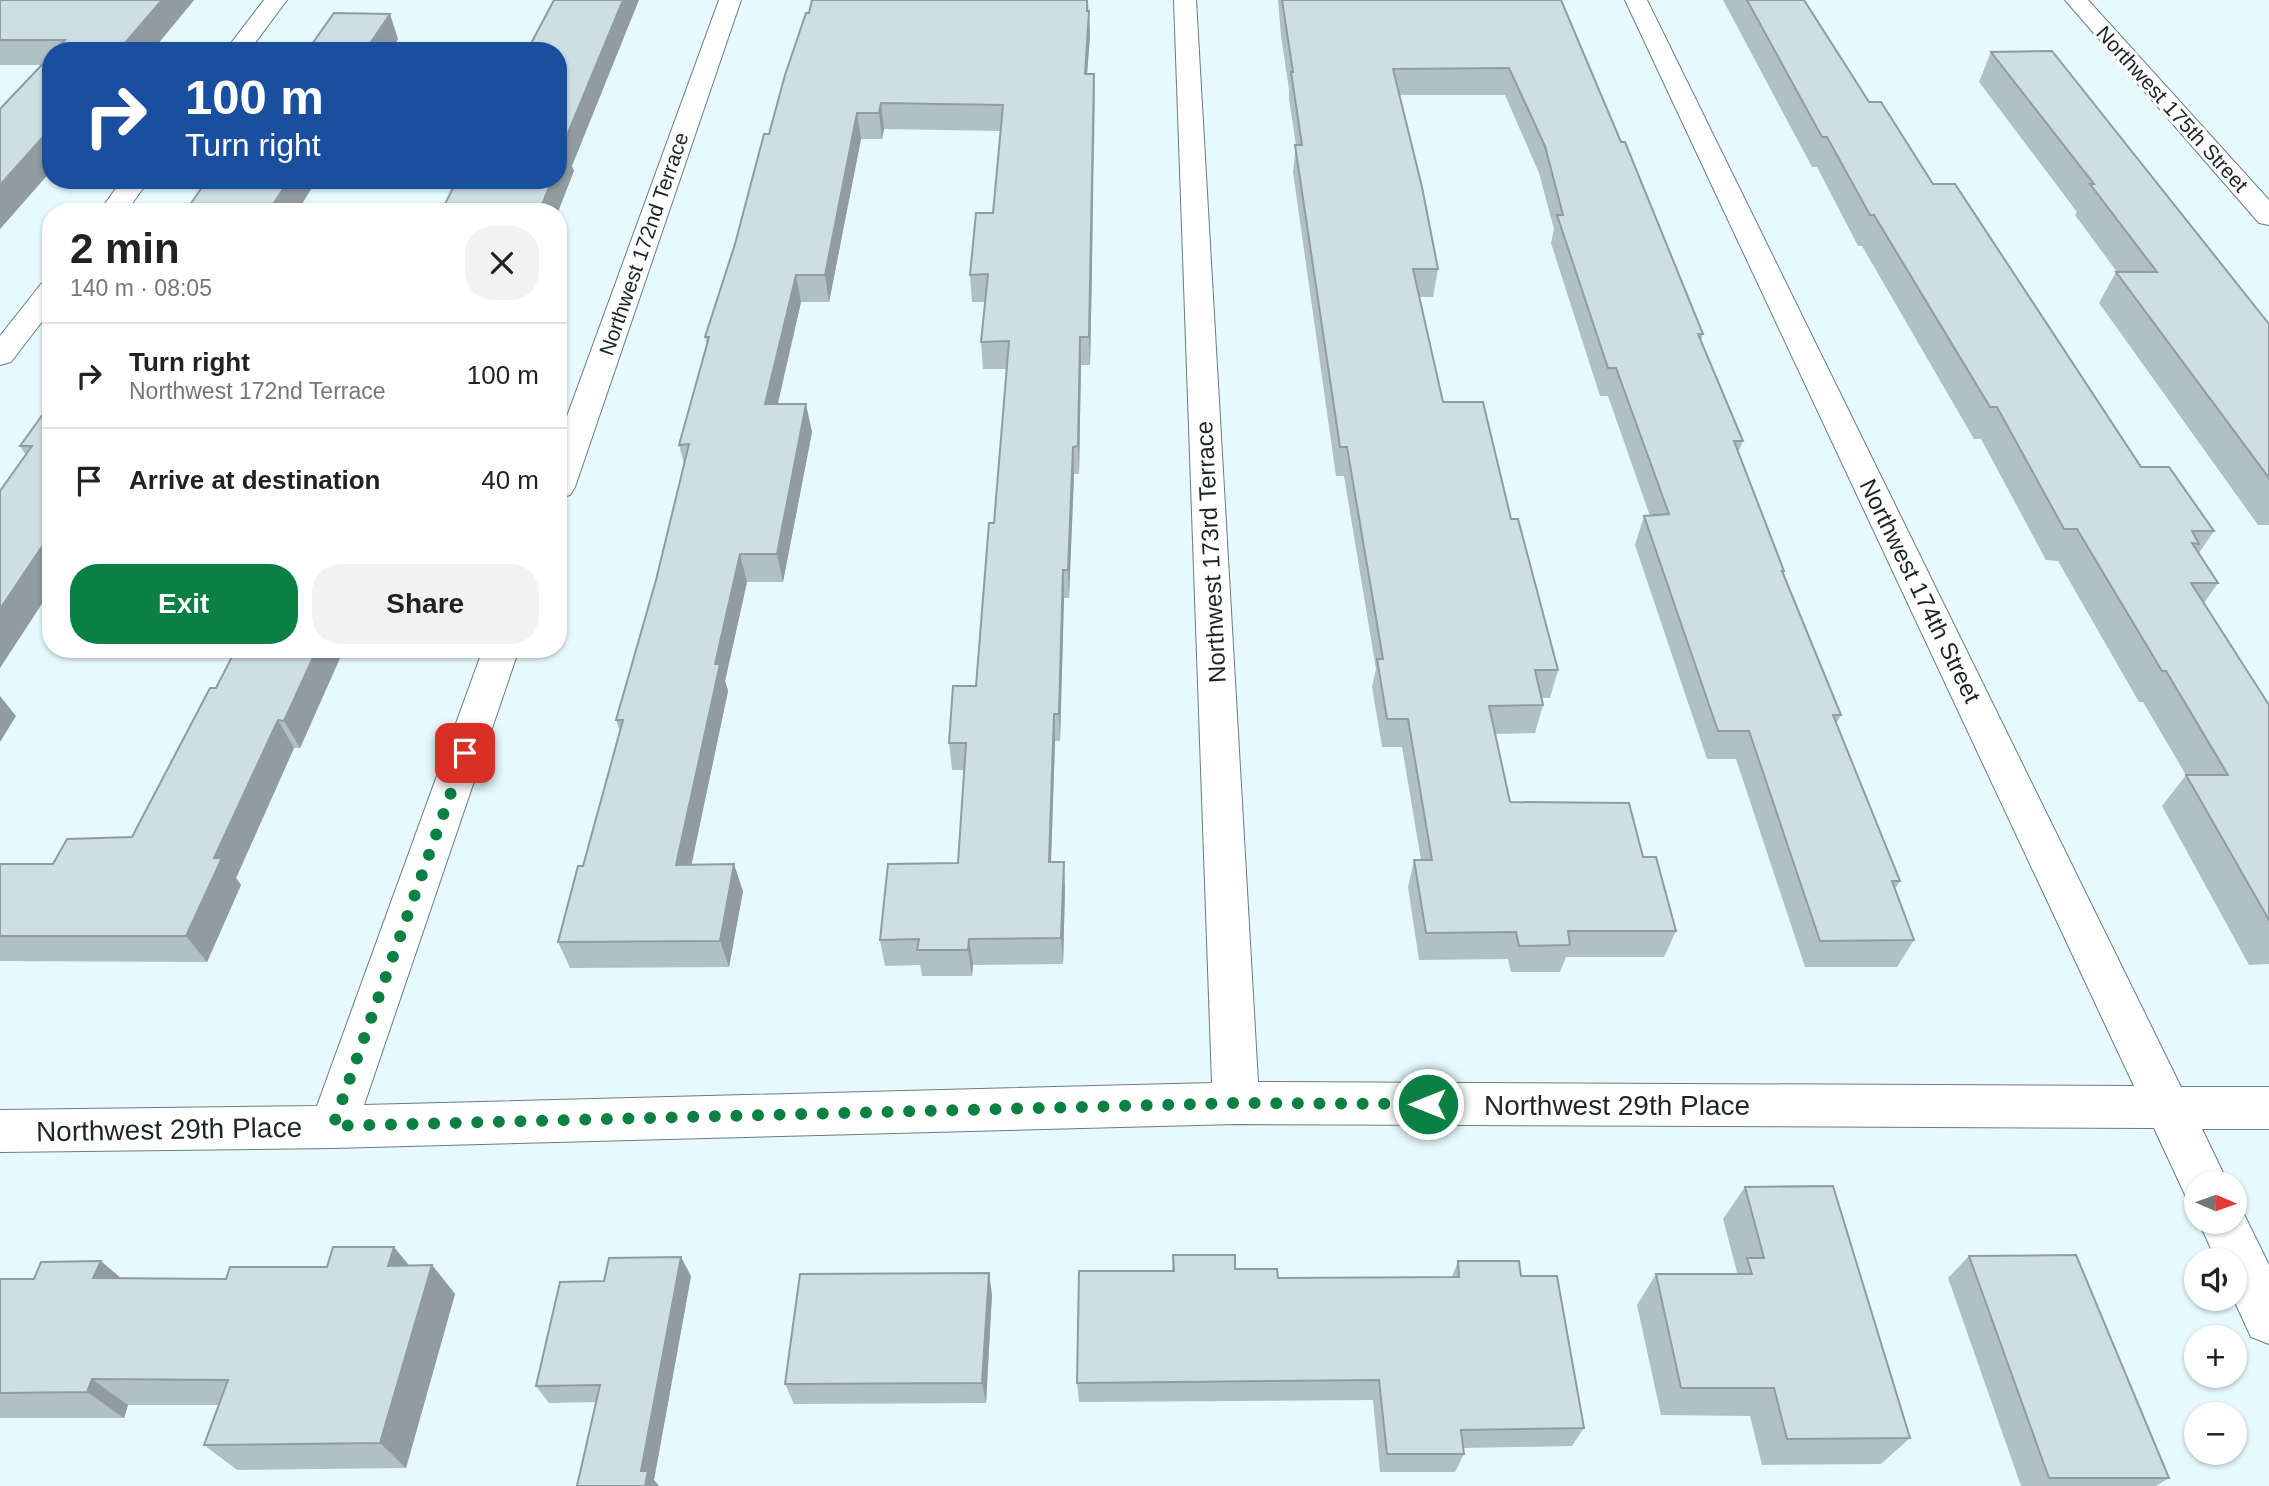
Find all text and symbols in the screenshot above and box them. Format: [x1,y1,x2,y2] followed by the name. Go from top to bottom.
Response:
[2092,21,2253,196] street label: Northwest 175th Street
[70,70,161,161] icon: right
[185,70,324,124] text: 100 m
[185,127,321,163] text: Turn right
[595,129,693,358] street label: Northwest 172nd Terrace
[70,225,180,272] text: 2 min
[465,226,539,300] button: close
[70,275,212,301] text: 140 m · 08:05
[129,347,250,377] text: Turn right
[70,357,108,395] icon: right
[467,360,539,390] text: 100 m
[129,378,386,404] text: Northwest 172nd Terrace
[1190,420,1231,684] street label: Northwest 173rd Terrace
[70,462,108,500] icon: arrive
[129,465,380,495] text: Arrive at destination
[481,465,539,495] text: 40 m
[1855,475,1987,707] street label: Northwest 174th Street
[70,564,298,644] button: Exit
[312,564,539,644] button: Share
[435,723,495,783] pin
[446,734,484,772] icon: arrive
[1391,1067,1465,1141] position arrow
[1484,1090,1750,1121] street label: Northwest 29th Place
[36,1112,302,1147] street label: Northwest 29th Place
[2184,1171,2247,1234] north arrow
[2184,1171,2247,1465] map controls
[2184,1248,2247,1311] button: sound
[2184,1325,2247,1388] button: +
[2184,1402,2247,1465] button: −

